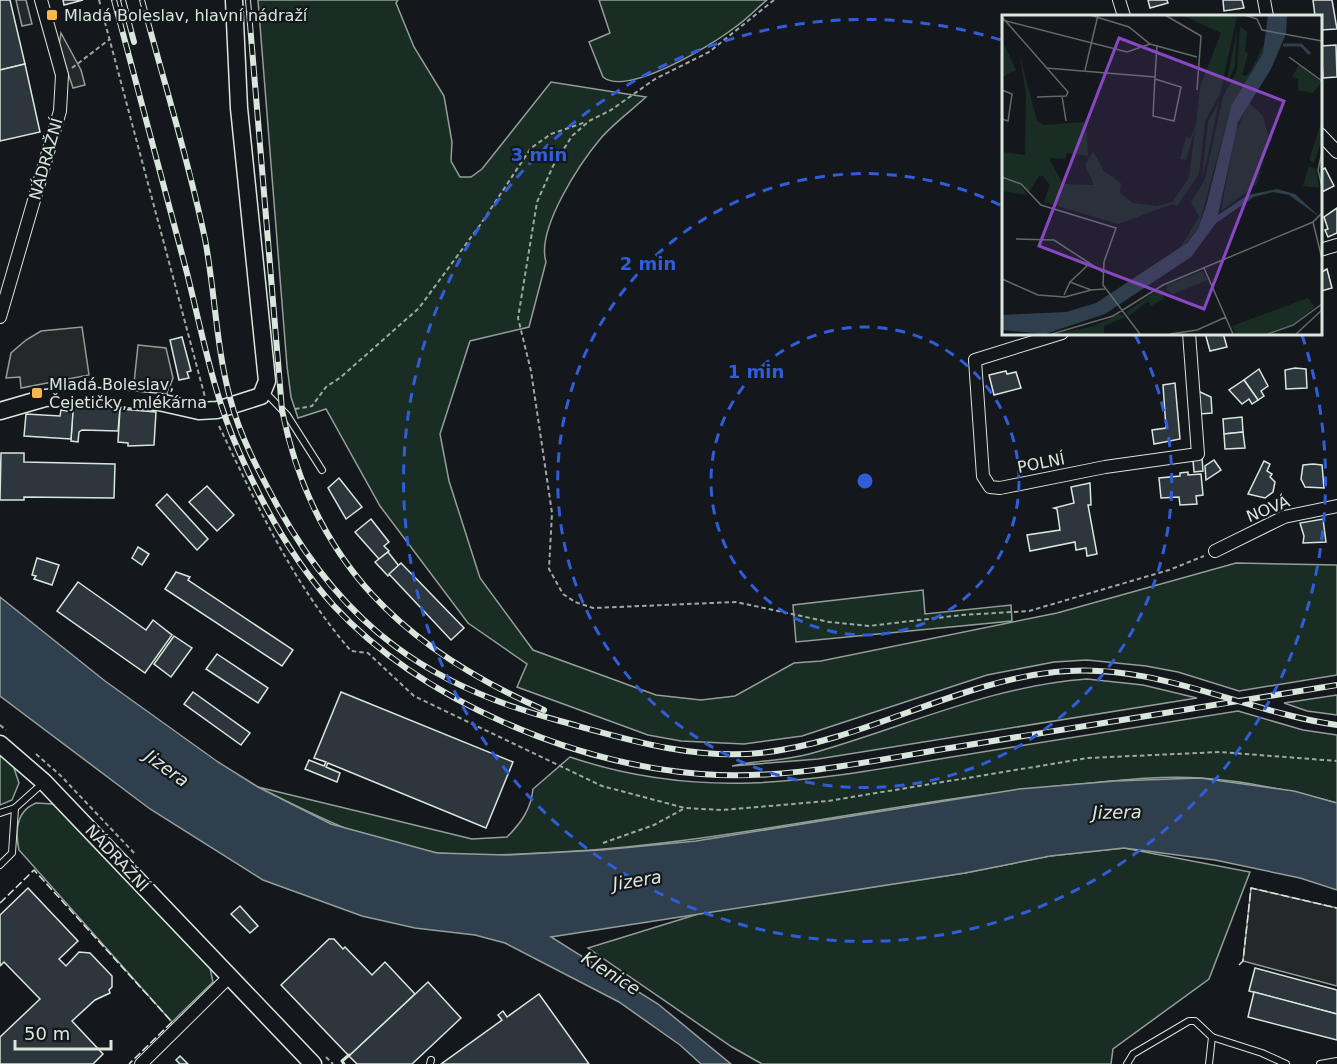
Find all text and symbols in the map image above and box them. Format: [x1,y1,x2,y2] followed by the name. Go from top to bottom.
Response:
[64,6,308,25] place label: Mladá Boleslav, hlavní nádraží
[45,8,59,22] marker: Mladá Boleslav, hlavní nádraží
[1002,15,1322,334] inset map
[25,116,67,202] street label: NÁDRAŽNÍ
[511,144,567,165] text: 3 min
[620,253,676,274] text: 2 min
[728,361,784,382] text: 1 min
[49,375,207,412] place label: Mladá Boleslav, Čejetičky, mlékárna
[30,386,44,400] marker: Mladá Boleslav, Čejetičky, mlékárna
[1016,449,1067,477] street label: POLNÍ
[855,471,875,491] centre of rings
[1244,492,1293,526] street label: NOVÁ
[138,743,193,791] water label: Jizera
[1089,801,1142,823] water label: Jizera
[81,821,153,896] street label: NÁDRAŽNÍ
[608,866,663,895] water label: Jizera
[578,947,644,999] water label: Klenice
[15,1013,111,1051] scale bar
[24,1023,70,1044] text: 50 m

